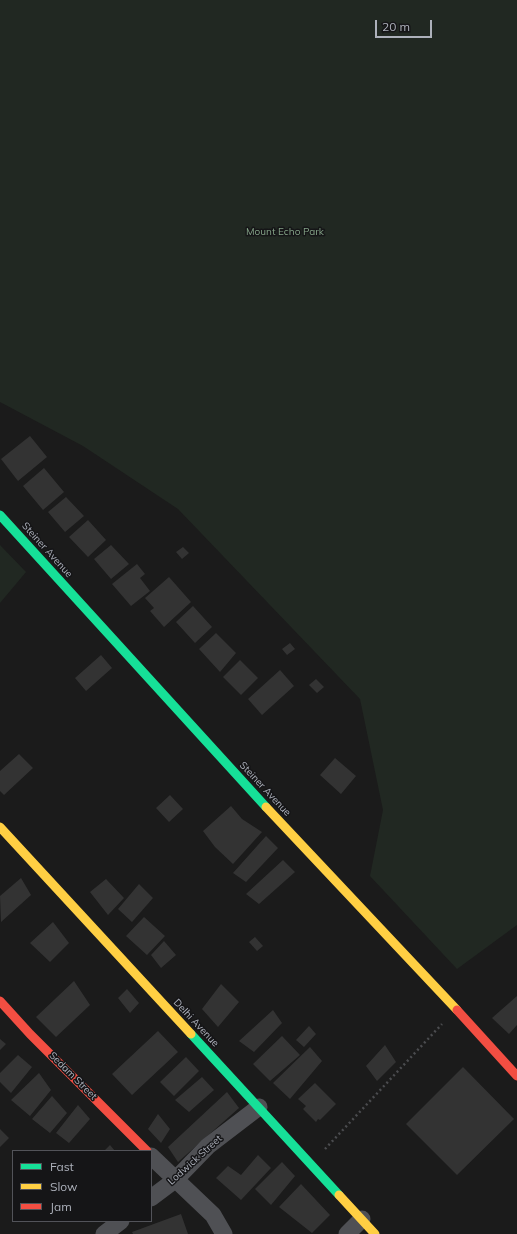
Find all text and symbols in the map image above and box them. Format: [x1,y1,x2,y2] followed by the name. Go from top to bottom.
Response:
[377,12,434,38] scale bar
[382,19,410,34] text: 20 m
[246,226,324,238] park label: Mount Echo Park
[19,520,75,580] street label: Steiner Avenue
[237,759,293,819] street label: Steiner Avenue
[171,997,221,1049] street label: Delhi Avenue
[47,1050,99,1102] street label: Sedam Street
[166,1133,224,1187] street label: Lodwick Street
[12,1150,152,1222] legend
[50,1159,74,1174] text: Fast
[50,1179,78,1194] text: Slow
[50,1199,72,1214] text: Jam

